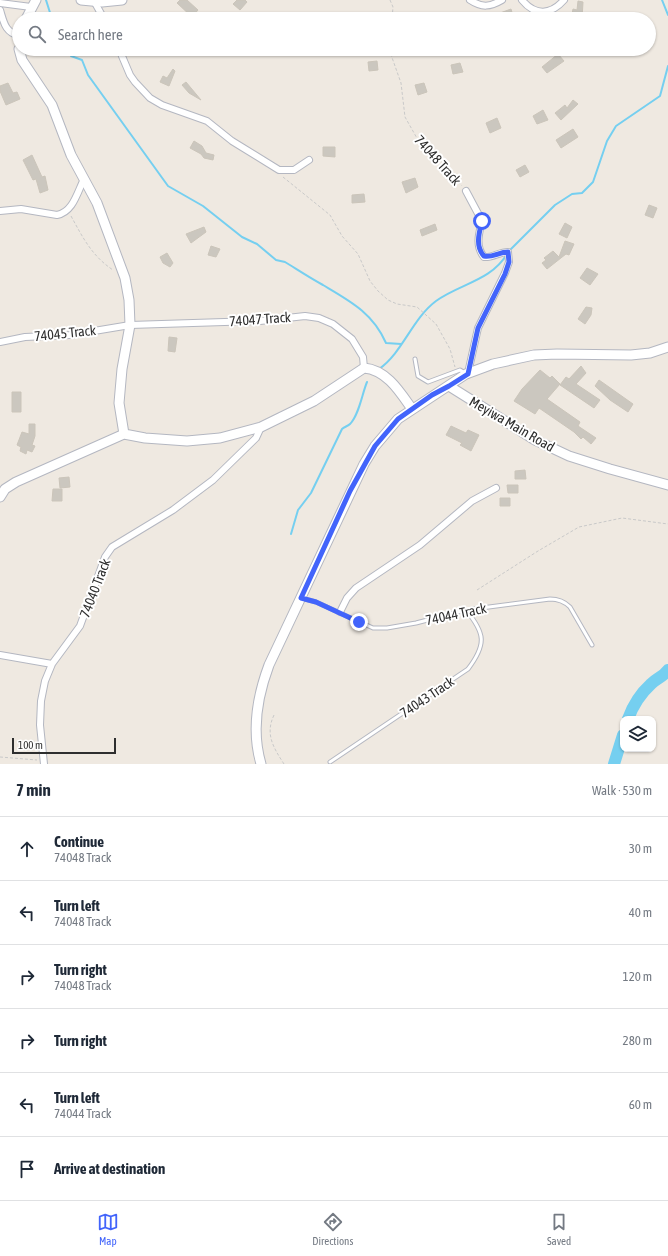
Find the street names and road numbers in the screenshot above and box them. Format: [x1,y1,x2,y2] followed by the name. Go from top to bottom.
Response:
[411,132,465,188] street label: 74048 Track
[229,309,291,329] street label: 74047 Track
[33,322,97,344] street label: 74045 Track
[467,393,557,455] street label: Meyiwa Main Road
[76,556,114,620] street label: 74040 Track
[424,600,488,628] street label: 74044 Track
[397,673,457,721] street label: 74043 Track

